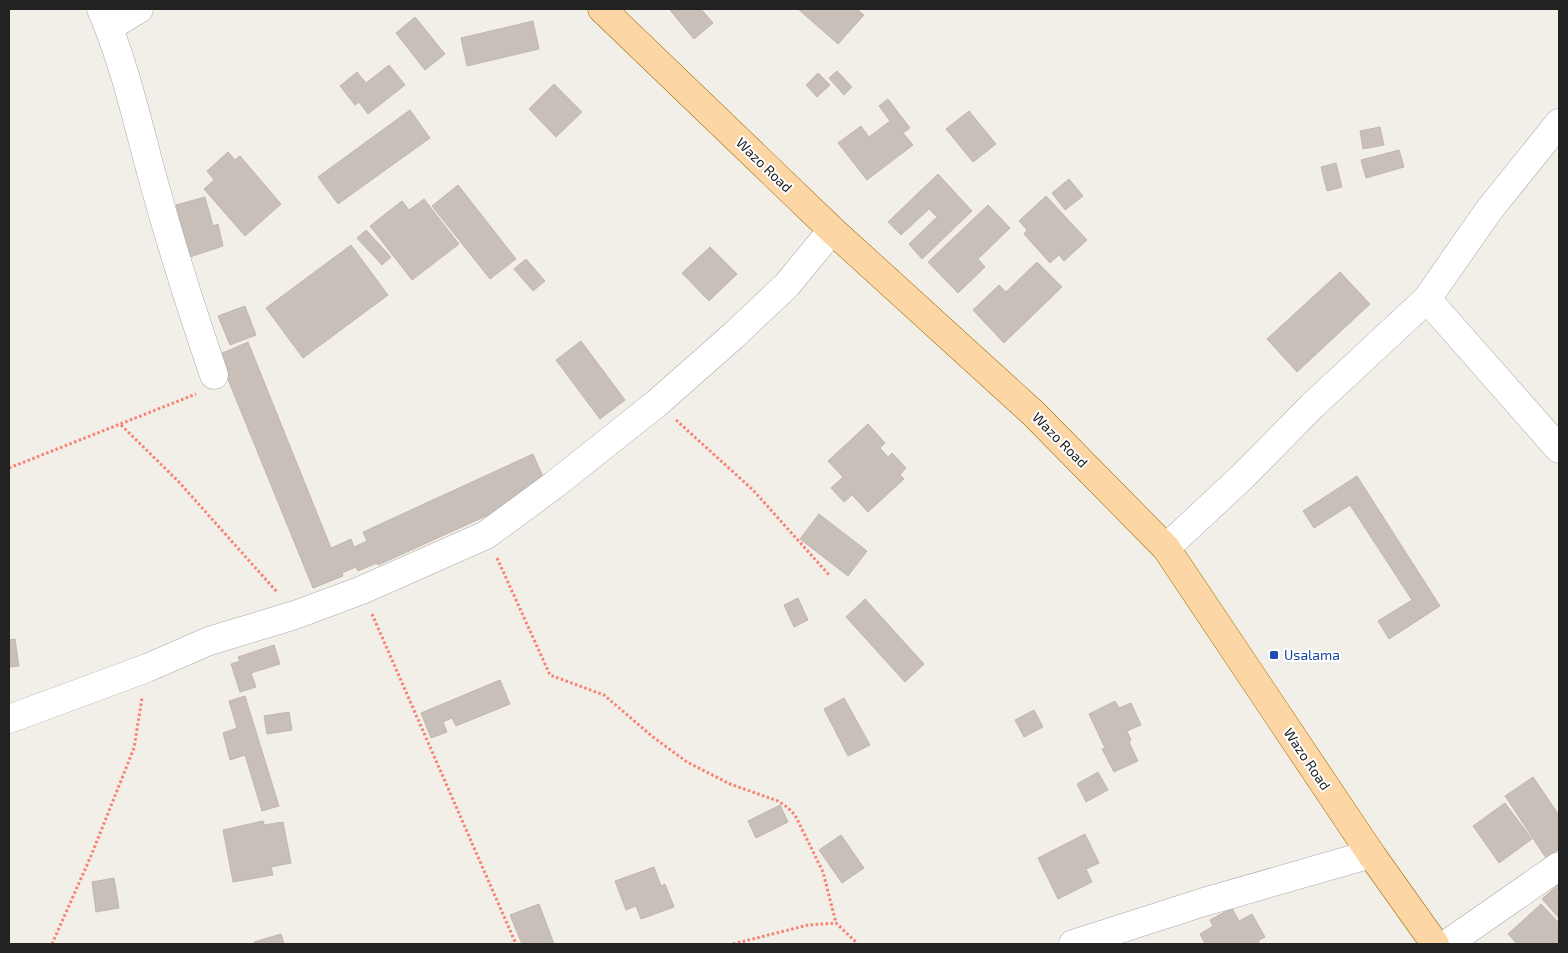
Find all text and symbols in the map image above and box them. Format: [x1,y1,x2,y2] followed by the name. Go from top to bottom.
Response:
[733,134,796,195] street label: Wazo Road
[1029,408,1092,471] street label: Wazo Road
[1284,646,1340,663] place label: Usalama
[1268,649,1280,661] marker: Usalama
[1280,724,1334,793] street label: Wazo Road

